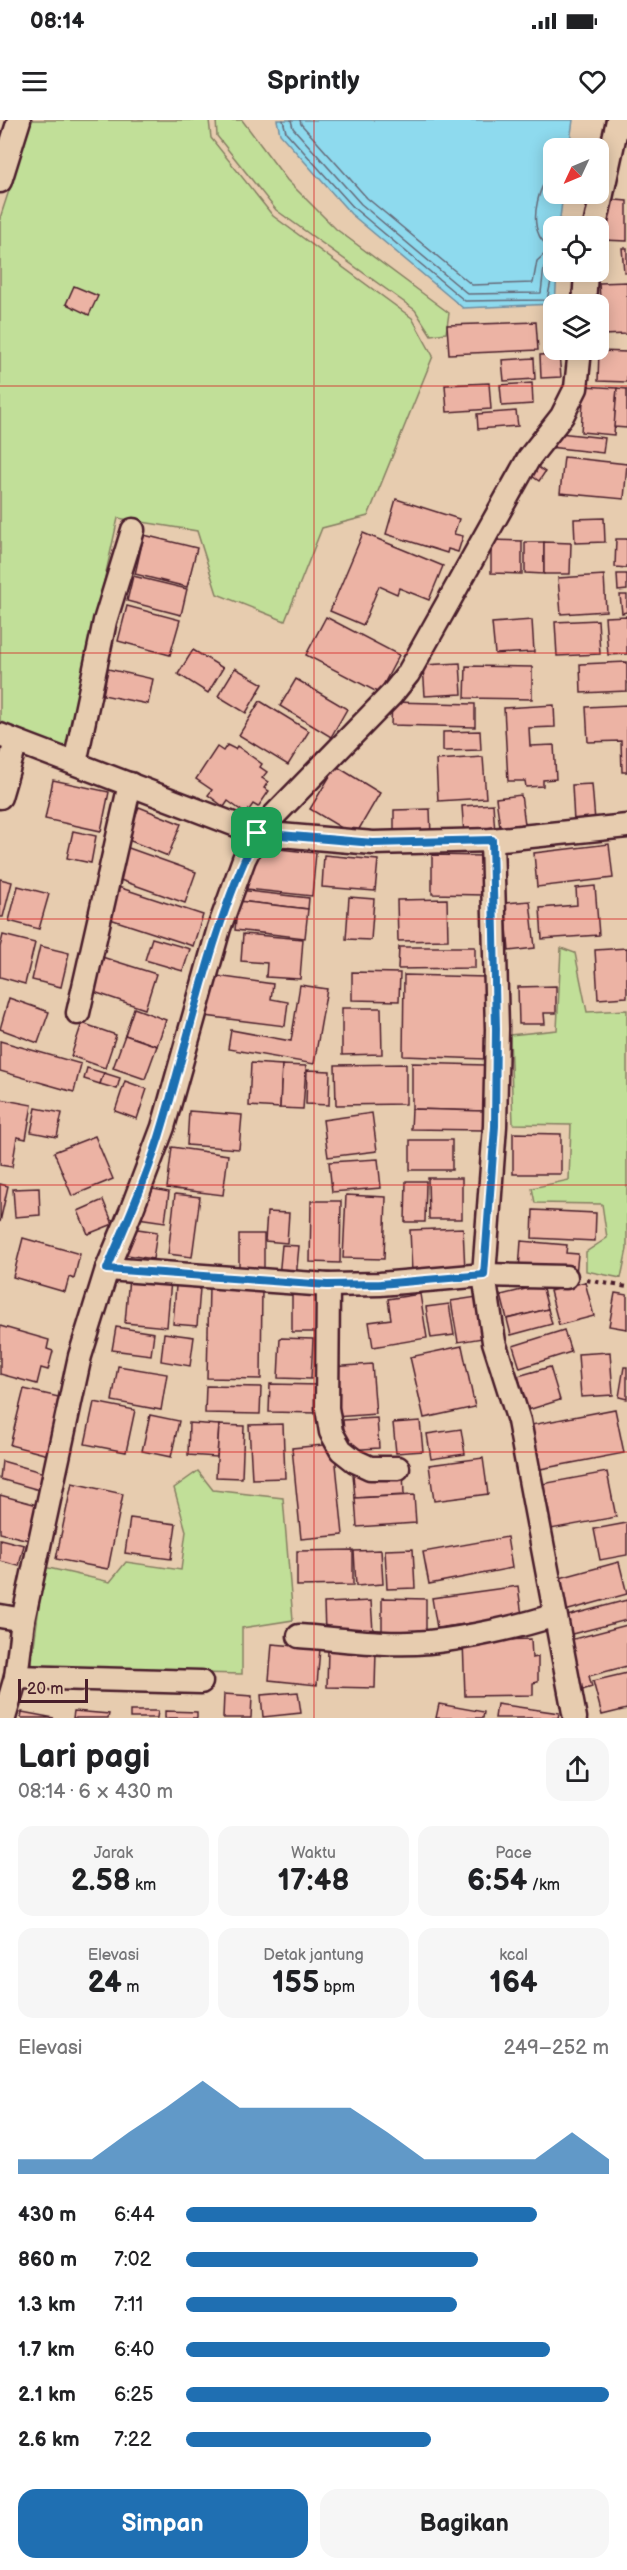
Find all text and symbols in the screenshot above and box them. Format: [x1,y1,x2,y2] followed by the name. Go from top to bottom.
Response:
[30,8,84,35] text: 08:14
[18,65,51,98] icon: menu
[267,65,360,97] text: Sprintly
[576,65,609,98] icon: heart
[543,138,609,204] north arrow
[543,138,609,360] map controls
[543,216,609,282] button: locate
[543,294,609,360] button: layers
[231,807,282,858] pin
[240,816,273,849] icon: arrive
[18,1676,88,1704] scale bar
[27,1680,63,1699] text: 20 m
[18,1737,150,1777] text: Lari pagi
[546,1738,609,1801] button: share
[18,1780,173,1804] text: 08:14 · 6 × 430 m
[94,1844,133,1863] text: Jarak
[291,1844,336,1863] text: Waktu
[495,1844,532,1863] text: Pace
[71,1863,131,1899] text: 2.58
[277,1863,350,1899] text: 17:48
[467,1863,527,1899] text: 6:54
[131,1876,156,1895] text: km
[527,1876,560,1895] text: /km
[88,1946,139,1965] text: Elevasi
[263,1946,364,1965] text: Detak jantung
[499,1946,528,1965] text: kcal
[87,1965,122,2001] text: 24
[272,1965,319,2001] text: 155
[489,1965,538,2001] text: 164
[122,1978,140,1997] text: m
[319,1978,355,1997] text: bpm
[18,2036,83,2060] text: Elevasi
[504,2036,609,2060] text: 249–252 m
[18,2203,76,2227] text: 430 m
[114,2203,155,2227] text: 6:44
[18,2248,77,2272] text: 860 m
[114,2248,151,2272] text: 7:02
[18,2293,75,2317] text: 1.3 km
[114,2293,143,2317] text: 7:11
[18,2338,75,2362] text: 1.7 km
[114,2338,154,2362] text: 6:40
[18,2383,76,2407] text: 2.1 km
[114,2383,154,2407] text: 6:25
[18,2428,79,2452] text: 2.6 km
[114,2428,151,2452] text: 7:22
[18,2489,308,2558] button: Simpan
[320,2489,609,2558] button: Bagikan

